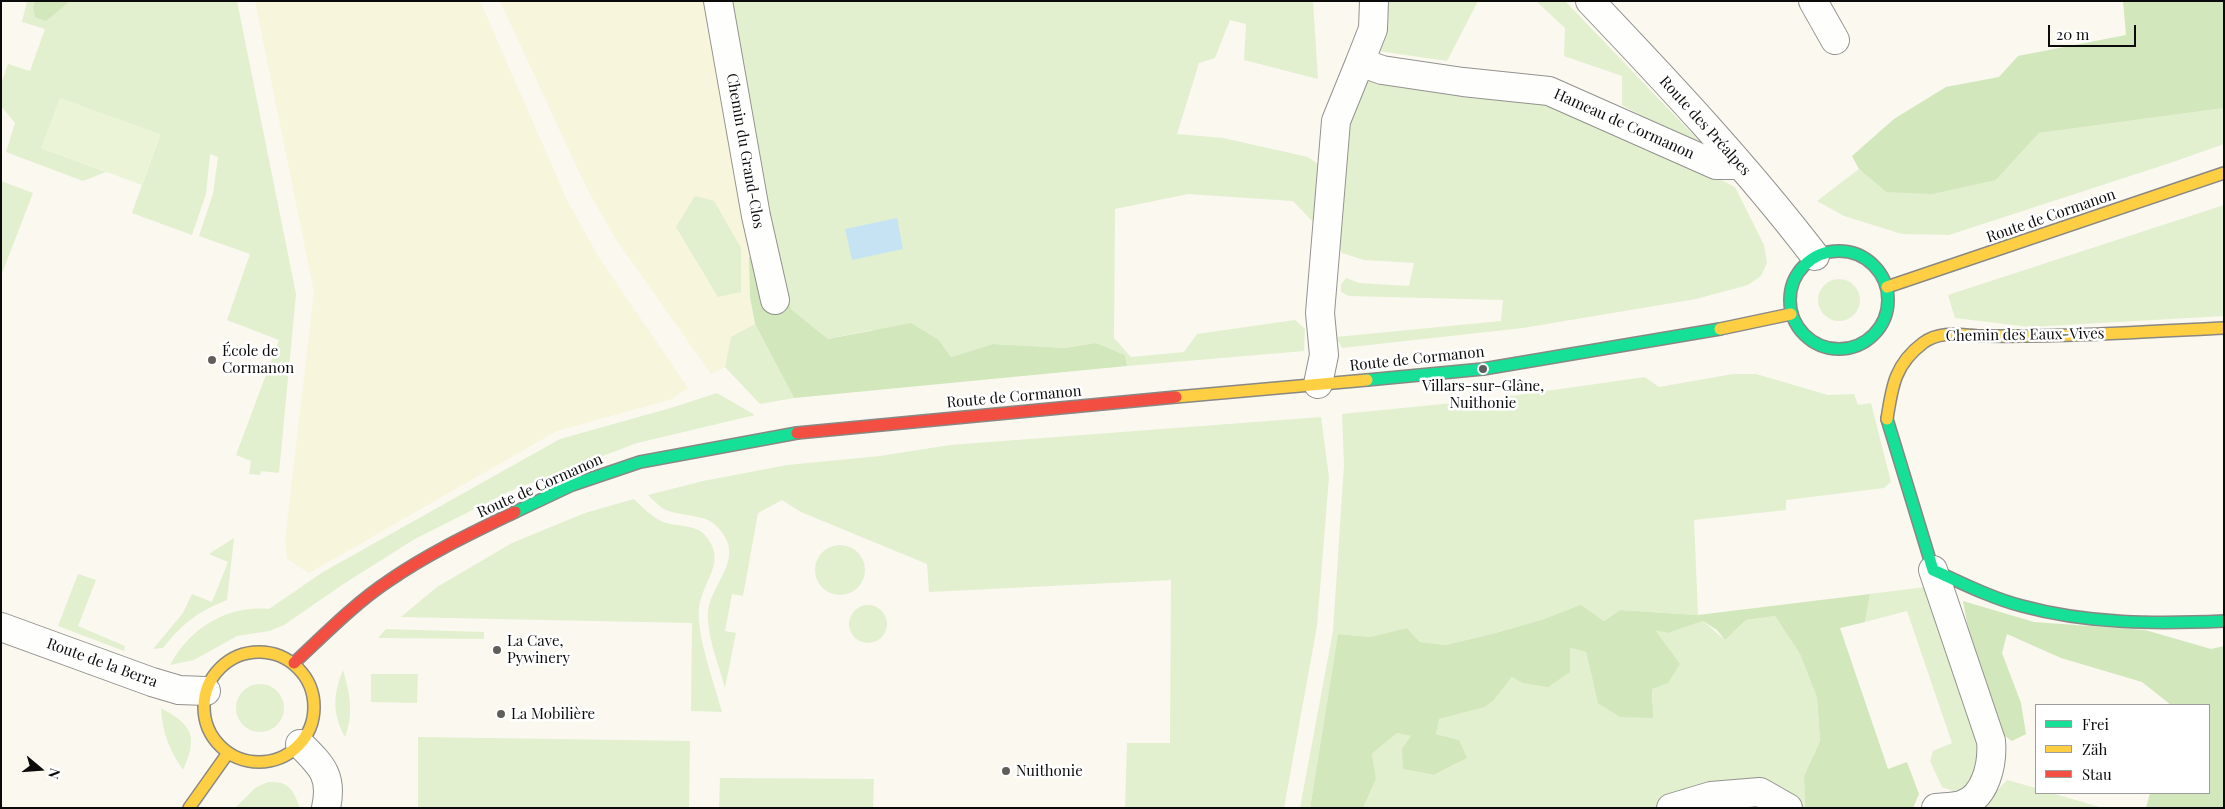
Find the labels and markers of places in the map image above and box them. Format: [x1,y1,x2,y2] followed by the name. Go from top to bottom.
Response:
[222,342,294,377] place label: École de Cormanon
[206,354,218,366] marker: École de Cormanon
[1477,363,1489,375] marker: Villars-sur-Glâne, Nuithonie
[1422,377,1544,412] place label: Villars-sur-Glâne, Nuithonie
[507,632,570,667] place label: La Cave, Pywinery
[491,644,503,656] marker: La Cave, Pywinery
[511,705,595,723] place label: La Mobilière
[495,708,507,720] marker: La Mobilière
[1016,762,1083,780] place label: Nuithonie
[1000,765,1012,777] marker: Nuithonie

